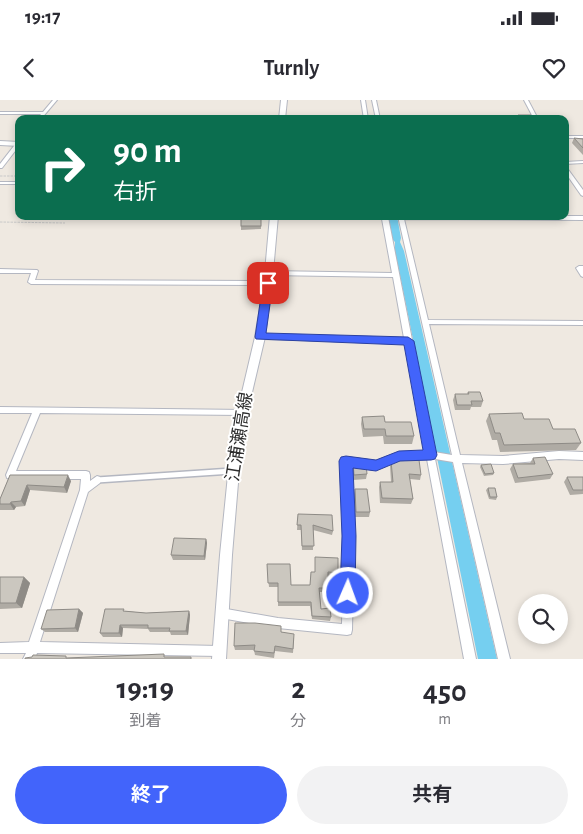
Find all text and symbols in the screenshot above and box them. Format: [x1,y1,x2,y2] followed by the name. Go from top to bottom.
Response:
[25,8,60,27] text: 19:17
[15,54,43,82] icon: back
[540,54,568,82] icon: heart
[264,57,319,79] text: Turnly
[113,134,182,169] text: 90 m
[30,135,95,200] icon: right
[113,181,157,203] text: 右折
[247,262,289,304] pin
[254,269,282,297] icon: arrive
[222,391,256,483] street label: 江浦瀬高線
[321,566,373,618] position arrow
[518,594,568,644] map controls
[518,594,568,644] button: search
[116,674,174,704] text: 19:19
[291,674,305,704] text: 2
[423,677,467,707] text: 450
[438,711,451,727] text: m
[129,713,161,729] text: 到着
[290,713,306,729] text: 分
[15,766,287,824] button: 終了
[297,766,568,824] button: 共有

